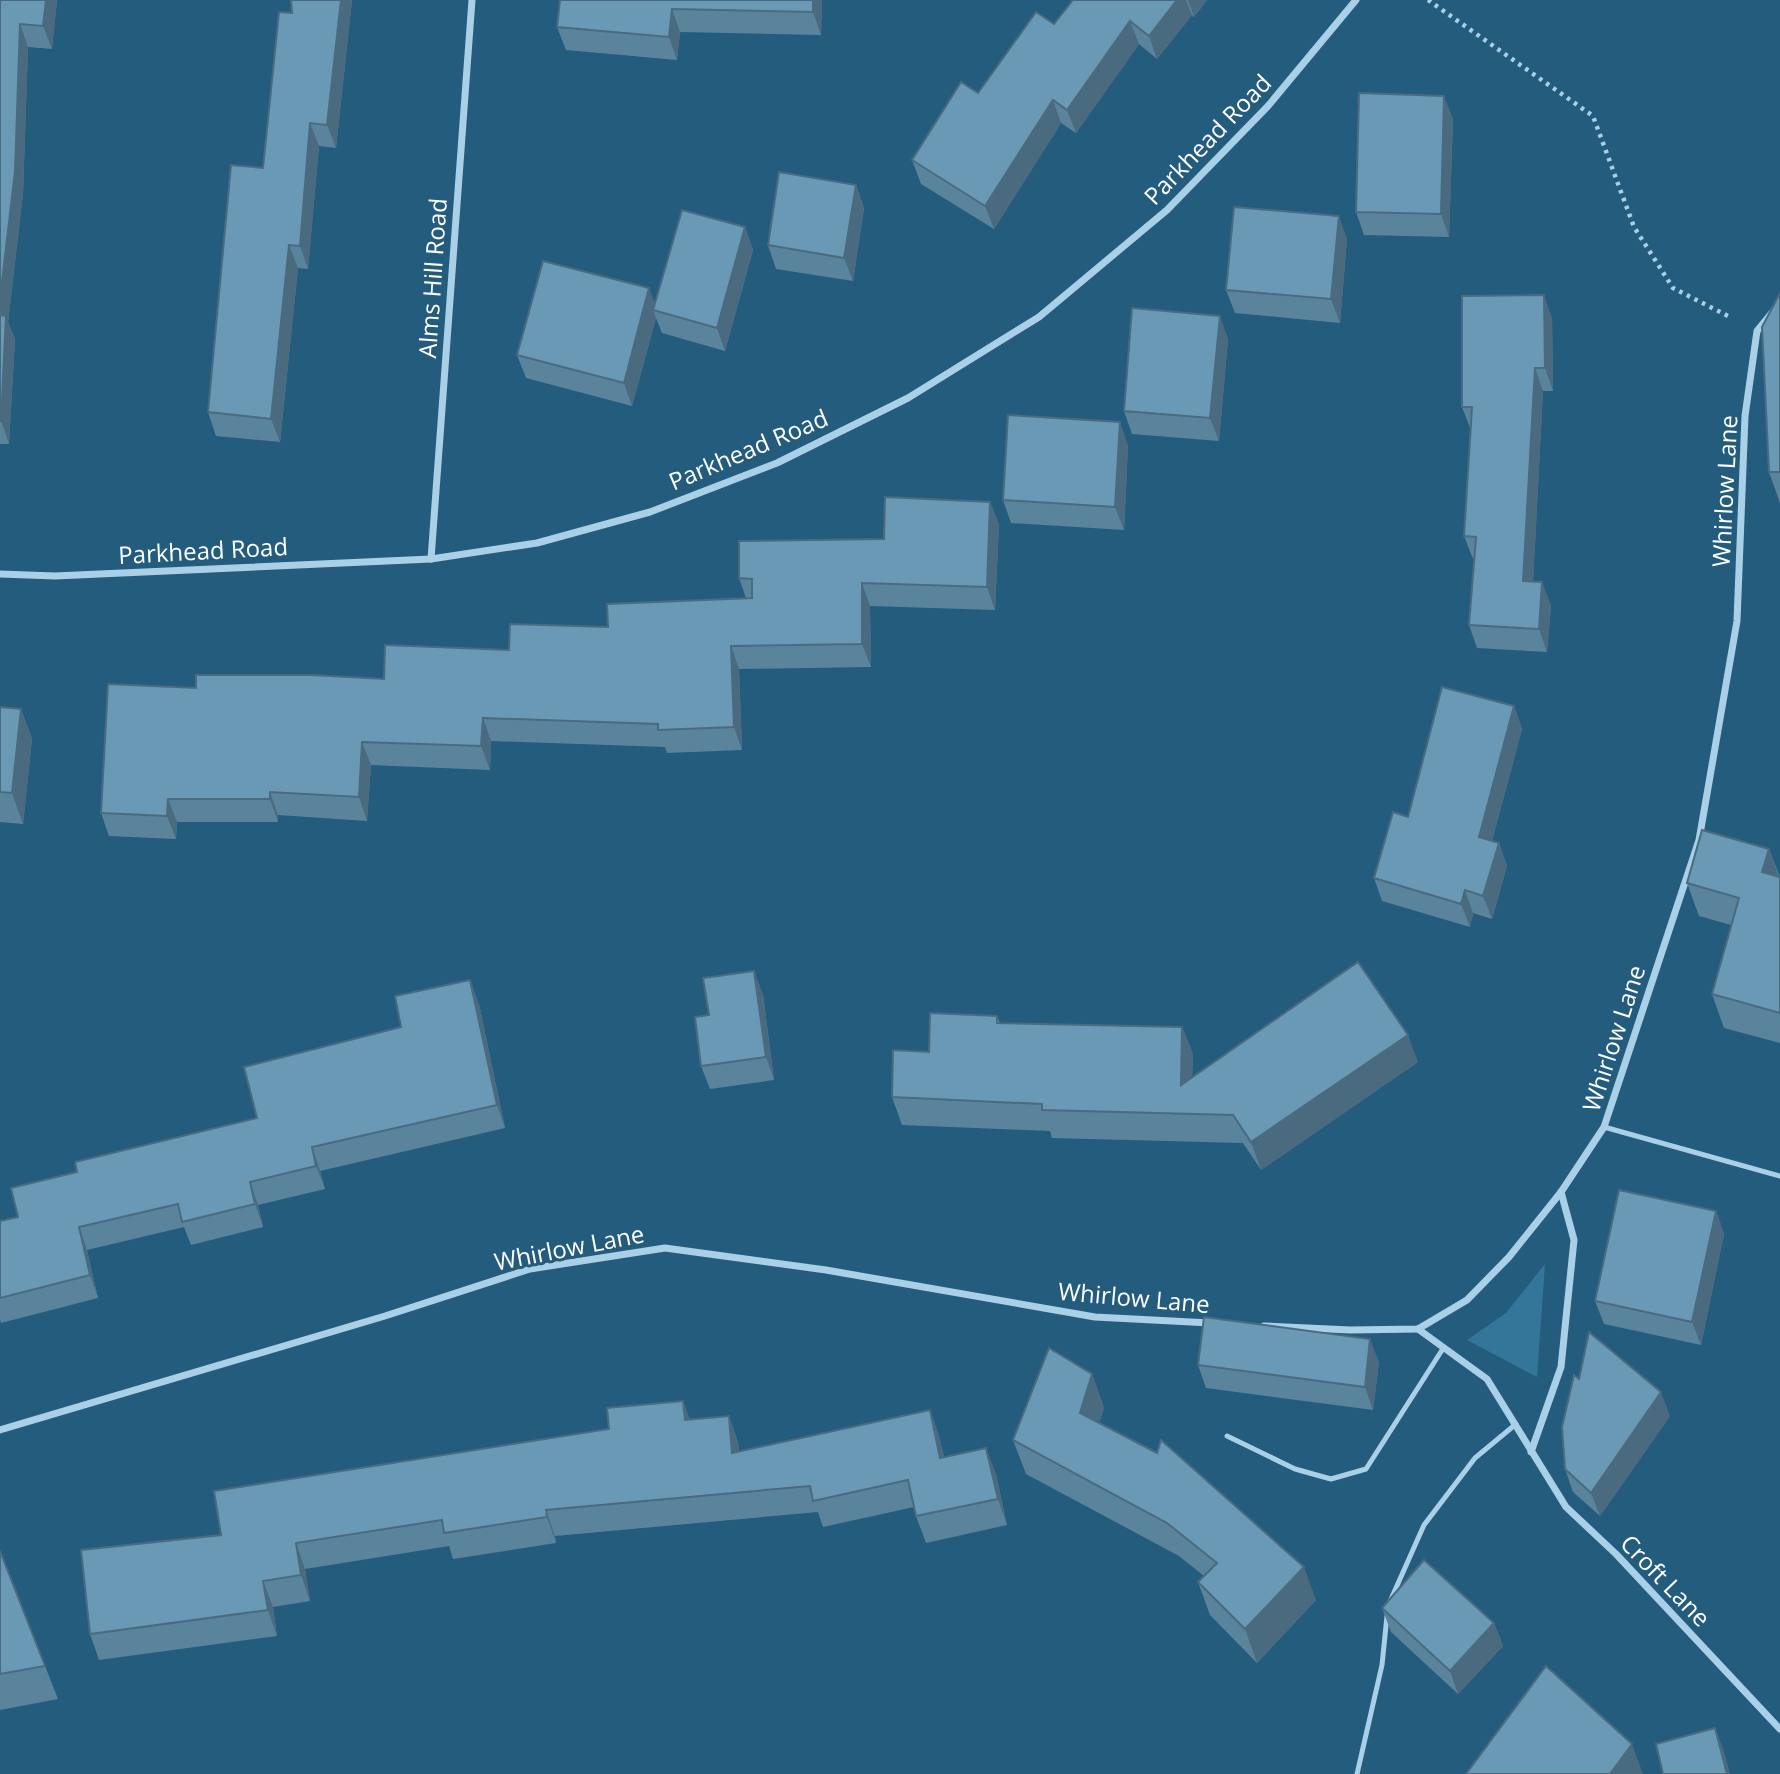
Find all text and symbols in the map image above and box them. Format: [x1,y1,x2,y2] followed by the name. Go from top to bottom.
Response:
[1136,66,1278,212] street label: Parkhead Road
[410,197,454,359] street label: Alms Hill Road
[663,401,833,497] street label: Parkhead Road
[1704,414,1744,568] street label: Whirlow Lane
[117,529,289,571] street label: Parkhead Road
[1574,961,1652,1115] street label: Whirlow Lane
[491,1216,647,1278] street label: Whirlow Lane
[1057,1274,1211,1320] street label: Whirlow Lane
[1614,1527,1718,1633] street label: Croft Lane

